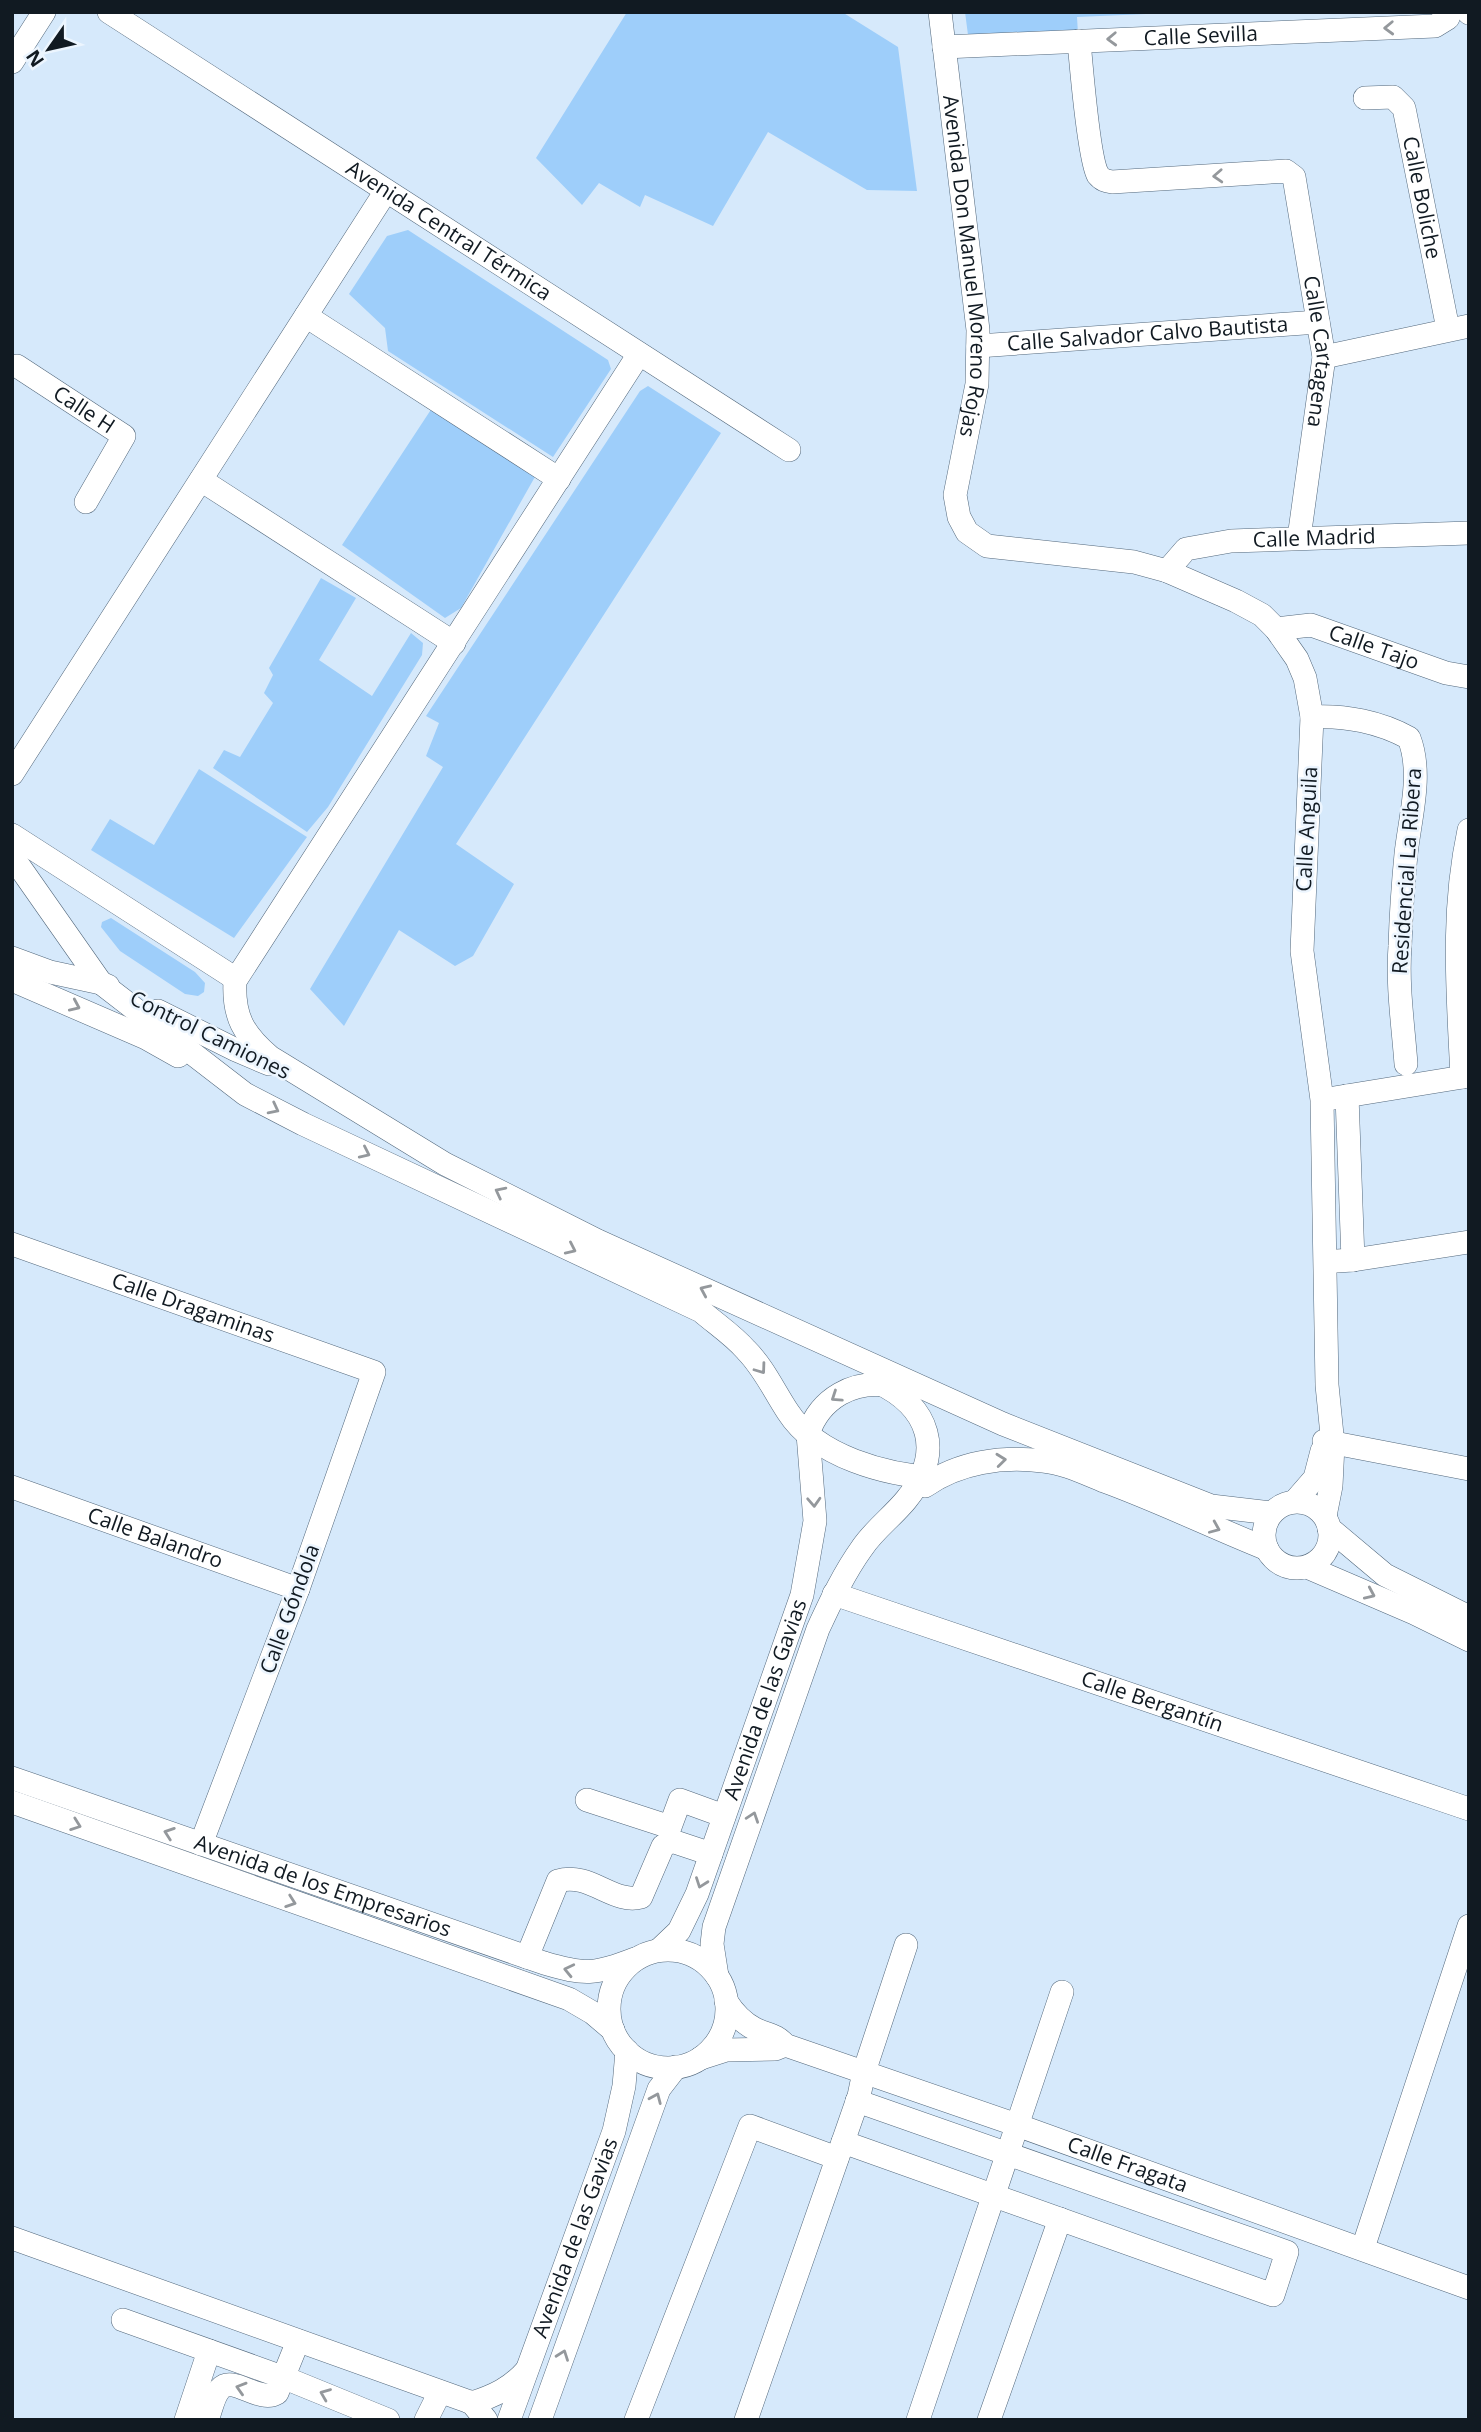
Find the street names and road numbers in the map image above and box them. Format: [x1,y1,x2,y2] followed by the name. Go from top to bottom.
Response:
[1143,19,1258,51] street label: Calle Sevilla
[937,93,993,440] street label: Avenida Don Manuel Moreno Rojas
[1397,134,1449,261] street label: Calle Boliche
[341,154,557,306] street label: Avenida Central Térmica
[1298,273,1340,429] street label: Calle Cartagena
[1006,309,1289,357] street label: Calle Salvador Calvo Bautista
[48,379,121,439] street label: Calle H
[1252,521,1376,553] street label: Calle Madrid
[1325,617,1423,675] street label: Calle Tajo
[1289,766,1323,892] street label: Calle Anguila
[1385,767,1427,975] street label: Residencial La Ribera
[126,983,295,1085] street label: Control Camiones
[108,1265,279,1349] street label: Calle Dragaminas
[84,1500,227,1574] street label: Calle Balandro
[253,1540,325,1677] street label: Calle Góndola
[716,1595,813,1803] street label: Avenida de las Gavias
[1078,1664,1227,1738] street label: Calle Bergantín
[191,1828,455,1943] street label: Avenida de los Empresarios
[1064,2129,1192,2198] street label: Calle Fragata
[525,2133,623,2341] street label: Avenida de las Gavias

